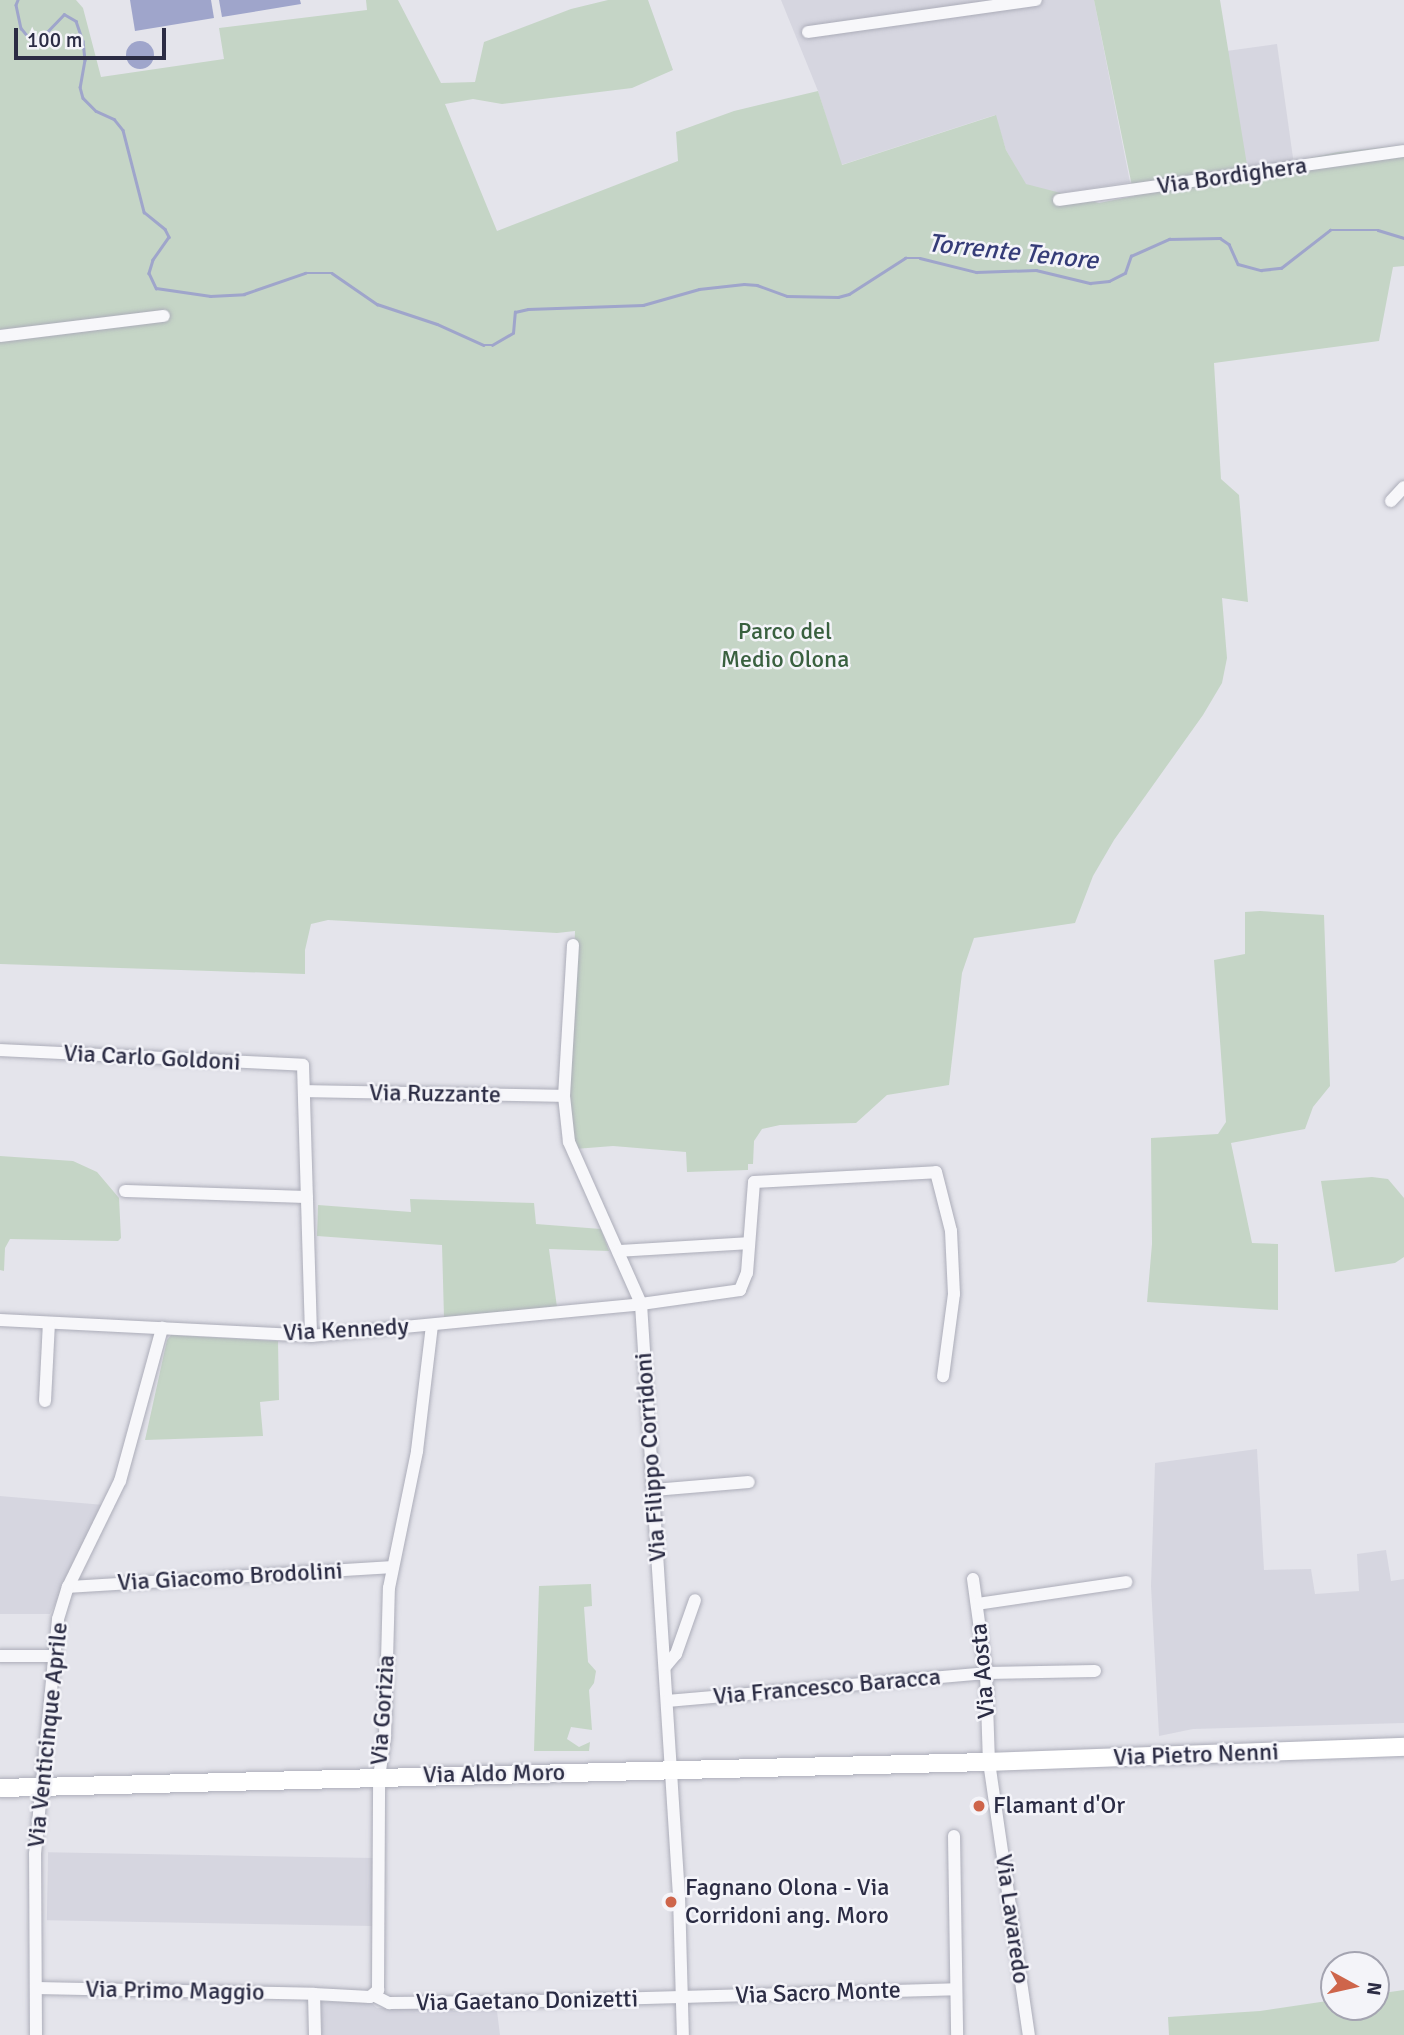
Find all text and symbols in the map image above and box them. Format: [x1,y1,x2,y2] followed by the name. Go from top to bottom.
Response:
[18,14,170,58] scale bar
[27,27,82,53] text: 100 m
[1155,151,1309,201] street label: Via Bordighera
[926,229,1100,277] water label: Torrente Tenore
[721,618,849,674] park label: Parco del Medio Olona
[63,1039,241,1077] street label: Via Carlo Goldoni
[369,1078,501,1110] street label: Via Ruzzante
[282,1312,410,1348] street label: Via Kennedy
[629,1351,673,1563] street label: Via Filippo Corridoni
[117,1557,343,1597] street label: Via Giacomo Brodolini
[22,1621,74,1849] street label: Via Venticinque Aprile
[964,1622,1002,1720] street label: Via Aosta
[365,1654,401,1766] street label: Via Gorizia
[712,1663,942,1711] street label: Via Francesco Baracca
[1113,1738,1279,1772] street label: Via Pietro Nenni
[423,1758,565,1790] street label: Via Aldo Moro
[993,1792,1125,1820] place label: Flamant d'Or
[971,1798,987,1814] marker: Flamant d'Or
[989,1852,1035,1986] street label: Via Lavaredo
[685,1874,889,1930] place label: Fagnano Olona - Via Corridoni ang. Moro
[663,1894,679,1910] marker: Fagnano Olona - Via Corridoni ang. Moro
[1320,1951,1390,2021] north arrow
[85,1975,265,2007] street label: Via Primo Maggio
[735,1976,901,2010] street label: Via Sacro Monte
[1361,1980,1387,1997] text: N
[416,1985,638,2017] street label: Via Gaetano Donizetti

